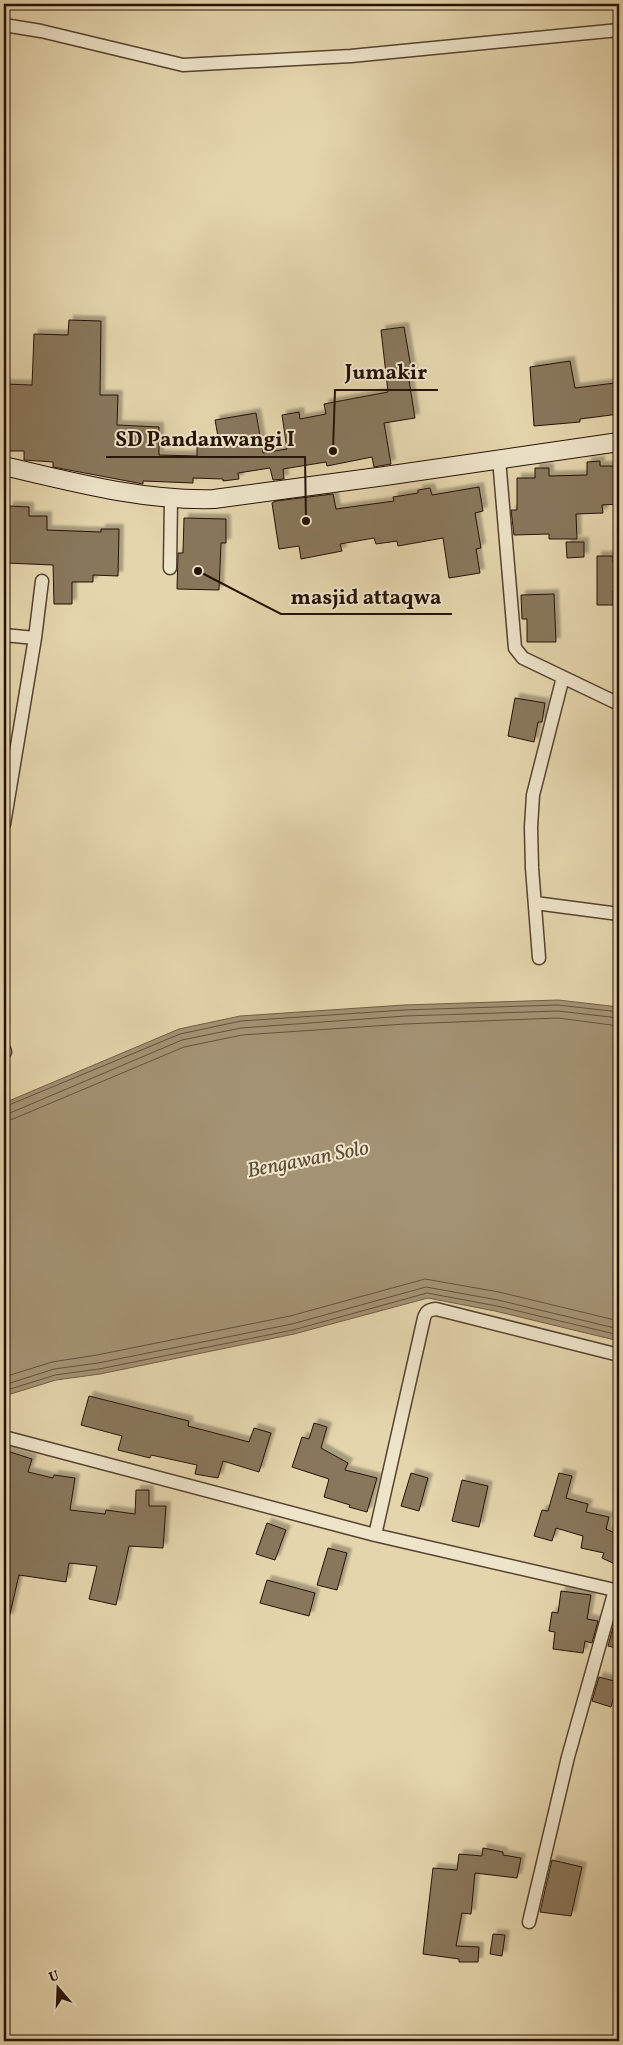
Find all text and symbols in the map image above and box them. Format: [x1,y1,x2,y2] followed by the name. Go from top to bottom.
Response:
[335,354,438,390] callout: Jumakir
[344,359,427,388] text: Jumakir
[106,421,305,457] callout: SD Pandanwangi I
[115,426,295,455] text: SD Pandanwangi I
[281,578,452,614] callout: masjid attaqwa
[291,584,441,613] text: masjid attaqwa
[245,1134,372,1186] water label: Bengawan Solo
[32,1962,82,2012] north arrow
[47,1966,62,1988] text: U

